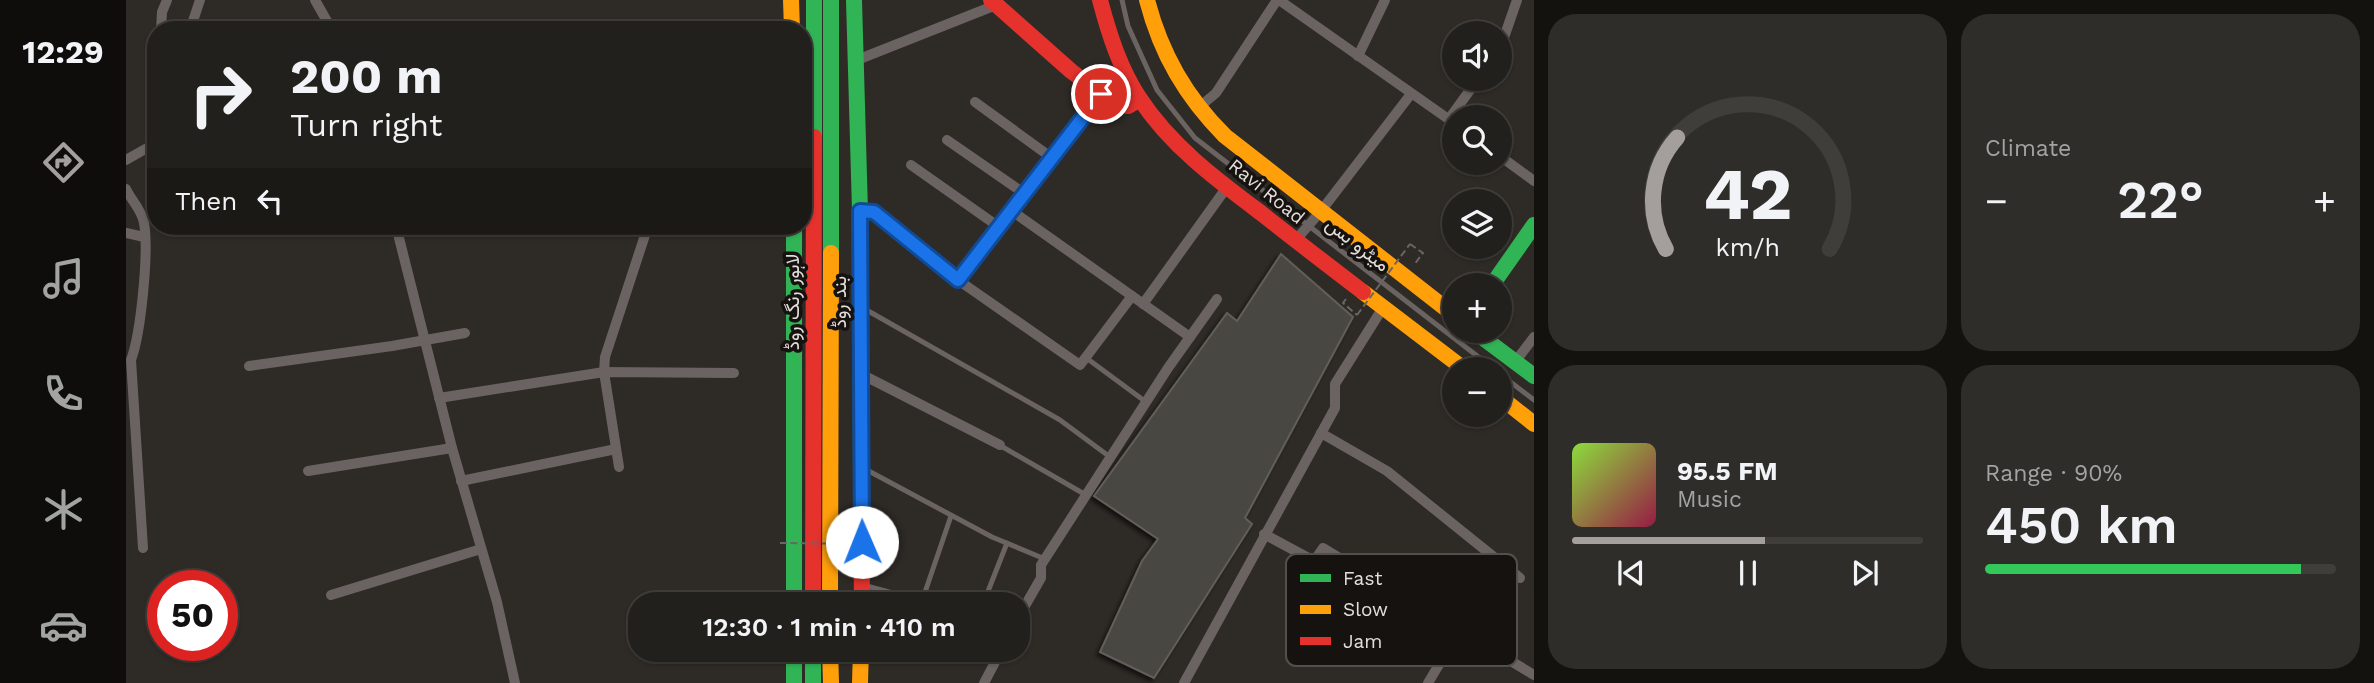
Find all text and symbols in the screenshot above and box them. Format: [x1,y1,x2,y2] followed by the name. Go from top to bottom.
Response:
[1442,21,1512,427] map controls
[1442,21,1512,91] button: sound
[22,33,104,71] text: 12:29
[290,47,442,105] text: 200 m
[175,49,266,140] icon: right
[1071,64,1131,124] pin
[1082,75,1120,113] icon: arrive
[1442,105,1512,175] button: search
[290,106,442,144] text: Turn right
[1985,135,2071,162] text: Climate
[39,138,88,187] icon: directions
[1703,151,1792,237] text: 42
[1224,154,1309,229] street label: Ravi Road
[2117,170,2204,231] text: 22°
[1985,179,2008,223] text: −
[2313,179,2336,223] text: +
[251,182,289,220] icon: left
[175,186,237,216] text: Then
[1442,189,1512,259] button: layers
[1321,212,1394,276] street label: میٹرو بس
[1715,232,1780,261] text: km/h
[39,254,88,303] icon: music
[781,254,805,350] street label: لاہور رنگ روڈ
[1442,273,1512,343] button: +
[828,276,851,328] street label: بند روڈ
[1442,357,1512,427] button: −
[39,369,88,418] icon: phone
[1677,456,1778,486] text: 95.5 FM
[1985,460,2122,487] text: Range · 90%
[39,485,88,534] icon: climate
[1677,486,1742,513] text: Music
[1985,495,2178,556] text: 450 km
[825,505,899,579] position arrow
[1286,554,1517,666] legend
[1612,554,1650,592] icon: previous
[1729,554,1767,592] icon: pause
[1846,554,1884,592] icon: next
[1343,567,1382,590] text: Fast
[147,570,238,661] speed limit sign: 50
[1343,598,1388,621] text: Slow
[39,601,88,650] icon: car
[702,612,956,642] text: 12:30 · 1 min · 410 m
[1343,630,1382,653] text: Jam

